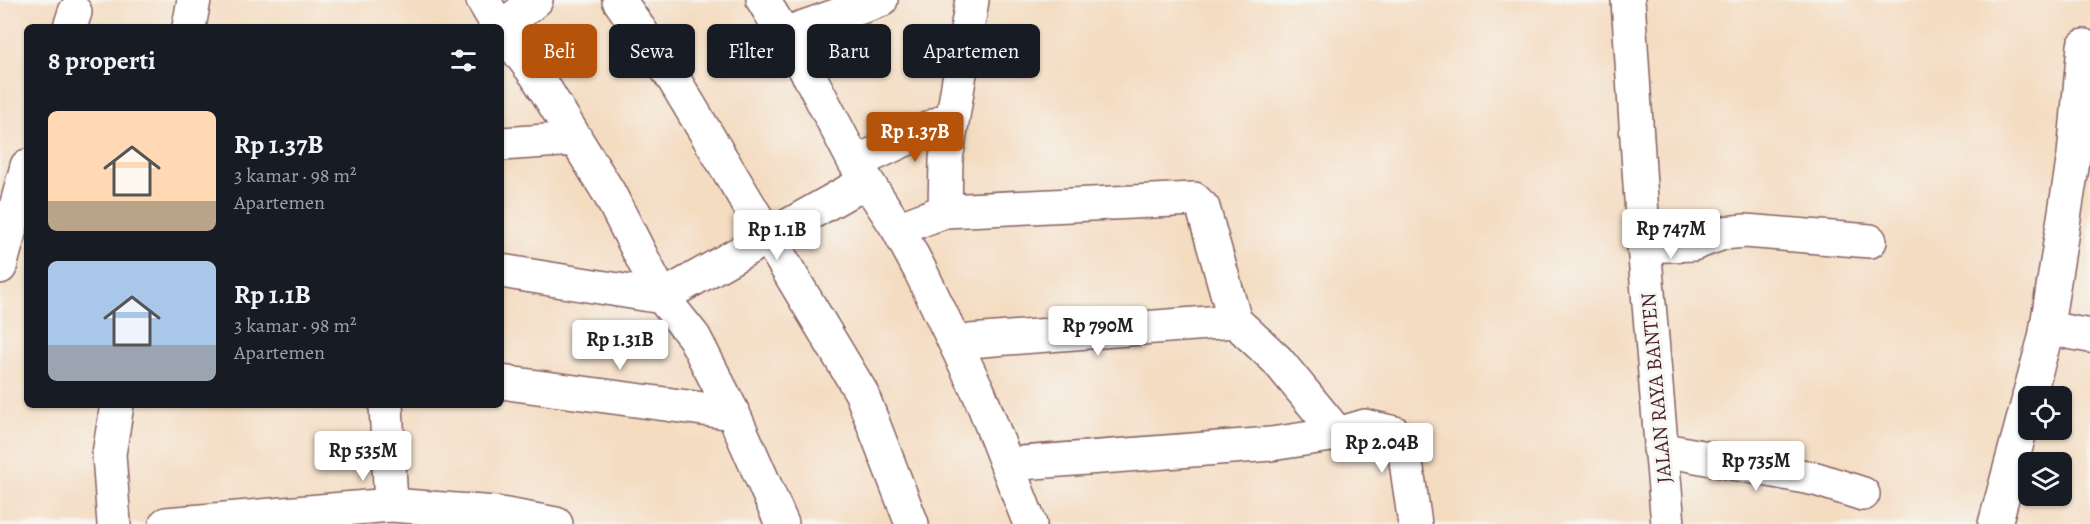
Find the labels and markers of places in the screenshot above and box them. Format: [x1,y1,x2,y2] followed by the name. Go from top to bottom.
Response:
[853,112,977,163] pin: Rp 1.37B
[1616,209,1726,260] pin: Rp 747M
[722,210,832,261] pin: Rp 1.1B
[1043,306,1153,357] pin: Rp 790M
[558,320,682,371] pin: Rp 1.31B
[1320,423,1444,474] pin: Rp 2.04B
[308,431,418,482] pin: Rp 535M
[1701,441,1811,492] pin: Rp 735M

